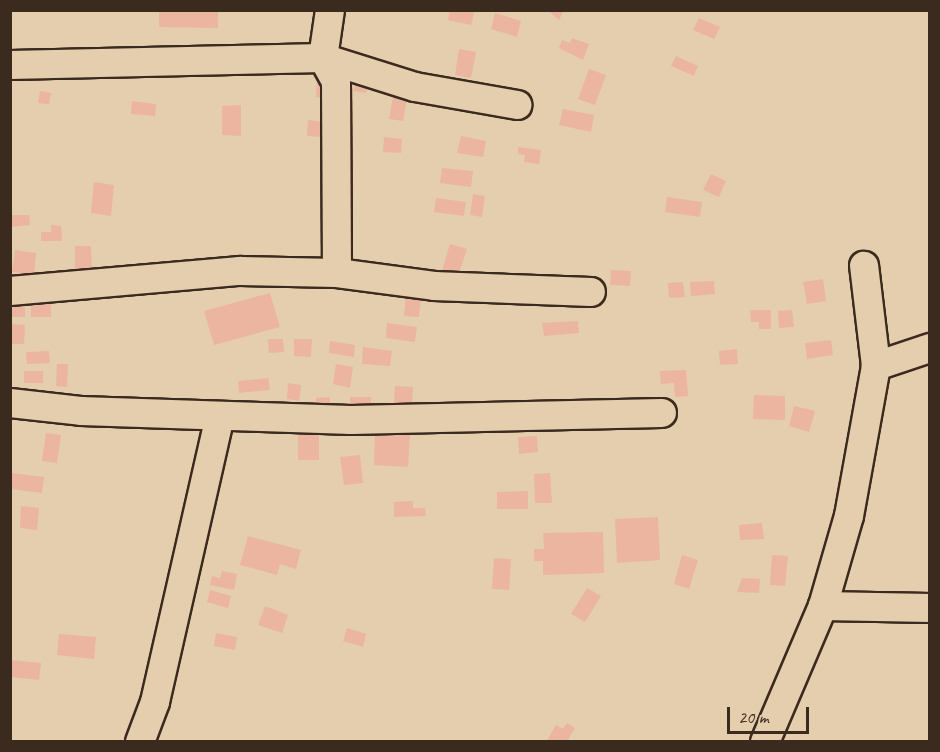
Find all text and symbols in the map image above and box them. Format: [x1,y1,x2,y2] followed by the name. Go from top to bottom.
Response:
[730,695,812,733] scale bar
[738,706,769,728] text: 20 m

